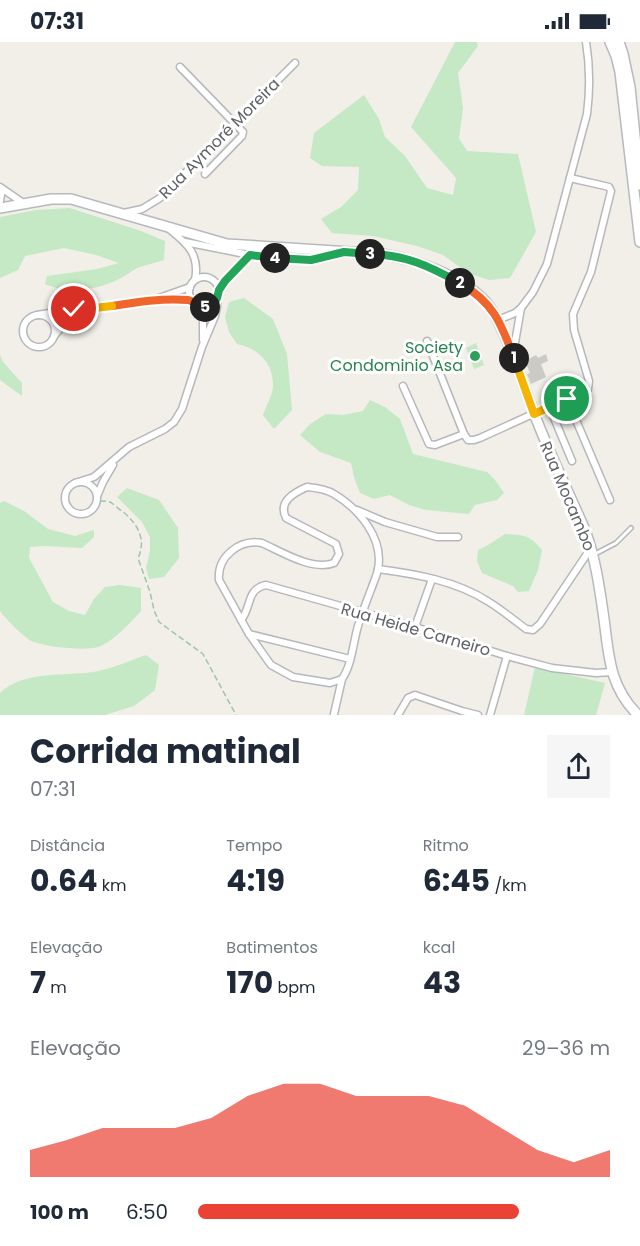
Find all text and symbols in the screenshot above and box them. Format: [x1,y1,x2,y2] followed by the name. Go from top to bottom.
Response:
[30,6,84,37] text: 07:31
[154,73,285,204] street label: Rua Aymoré Moreira
[355,239,385,269] pin: 3
[365,242,375,265] text: 3
[260,243,290,273] pin: 4
[270,246,280,269] text: 4
[445,268,475,298] pin: 2
[455,271,465,294] text: 2
[48,283,99,334] pin
[57,292,90,325] icon: check
[190,292,220,322] pin: 5
[200,295,210,318] text: 5
[330,336,463,377] place label: Society Condominio Asa
[499,343,529,373] pin: 1
[511,346,517,369] text: 1
[468,349,482,363] marker: Society Condominio Asa
[541,373,592,424] pin
[550,382,583,415] icon: arrive
[534,438,601,555] street label: Rua Mocambo
[338,597,493,662] street label: Rua Heide Carneiro
[30,728,301,775] text: Corrida matinal
[547,735,610,798] button: share
[30,775,76,803] text: 07:31
[30,834,105,857] text: Distância
[226,834,282,857] text: Tempo
[423,834,469,857] text: Ritmo
[30,859,97,902] text: 0.64
[226,859,285,902] text: 4:19
[423,859,490,902] text: 6:45
[97,874,126,897] text: km
[490,874,527,897] text: /km
[30,936,103,959] text: Elevação
[226,936,318,959] text: Batimentos
[423,936,455,959] text: kcal
[30,961,46,1004] text: 7
[226,961,273,1004] text: 170
[423,961,461,1004] text: 43
[46,976,67,999] text: m
[273,976,316,999] text: bpm
[30,1034,121,1062] text: Elevação
[522,1034,610,1062] text: 29–36 m
[30,1198,89,1226] text: 100 m
[126,1198,168,1226] text: 6:50

